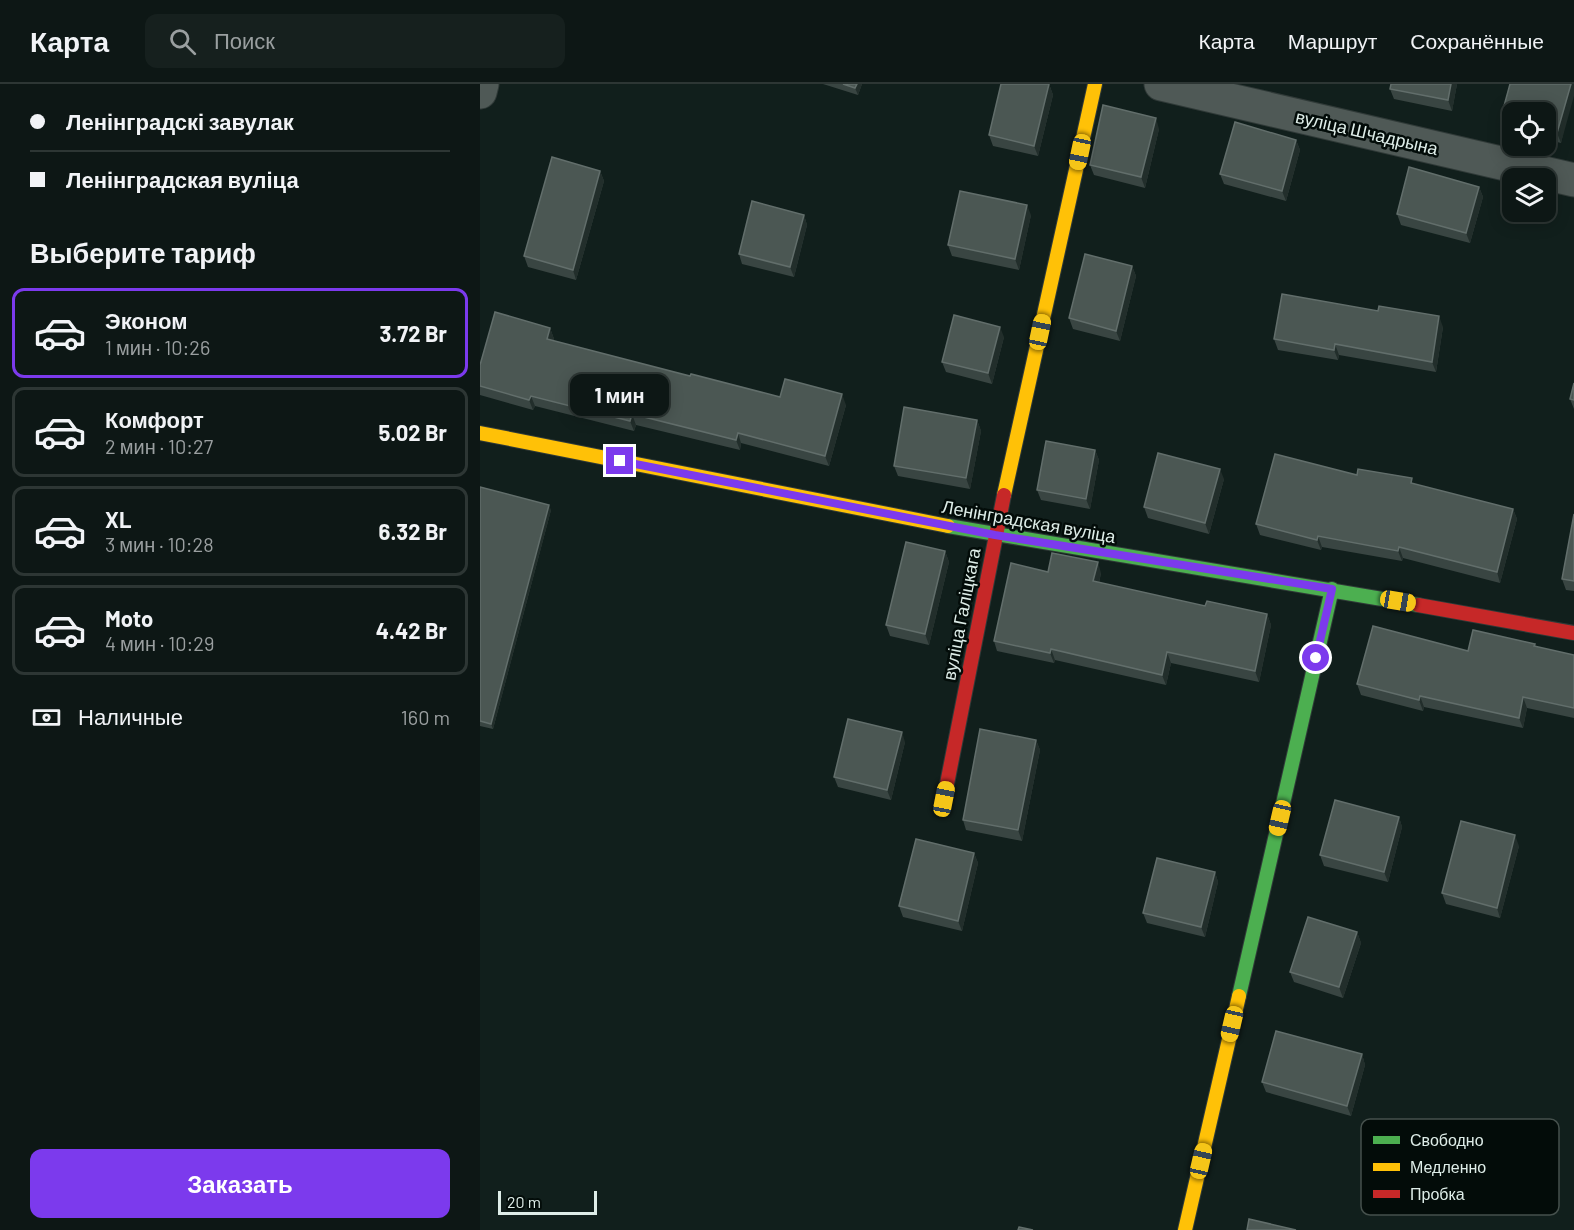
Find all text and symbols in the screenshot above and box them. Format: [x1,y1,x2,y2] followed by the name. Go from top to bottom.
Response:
[145,14,565,68] search box
[30,24,109,58] text: Карта
[166,25,199,58] icon: search
[214,27,275,53] text: Поиск
[1199,28,1255,53] text: Карта
[1288,28,1377,53] text: Маршрут
[1410,28,1544,53] text: Сохранённые
[1502,102,1556,222] map controls
[1502,102,1556,156] button: locate
[1294,105,1441,159] street label: вуліца Шчадрына
[66,108,294,134] text: Ленінградскі завулак
[1067,133,1093,171] car
[66,166,299,192] text: Ленінградская вуліца
[1502,168,1556,222] button: layers
[30,236,256,268] text: Выберите тариф
[33,306,87,360] icon: car
[105,307,188,333] text: Эконом
[1027,313,1053,351] car
[379,320,447,346] text: 3.72 Br
[105,335,210,359] text: 1 мин · 10:26
[570,374,670,416] callout: 1 мин
[594,383,645,407] text: 1 мин
[33,405,87,459] icon: car
[105,406,204,432] text: Комфорт
[378,419,447,445] text: 5.02 Br
[105,434,213,458] text: 2 мин · 10:27
[606,447,633,474] route end
[940,495,1119,547] street label: Ленінградская вуліца
[33,504,87,558] icon: car
[105,506,131,532] text: XL
[379,518,447,544] text: 6.32 Br
[105,532,214,556] text: 3 мин · 10:28
[937,545,985,682] street label: вуліца Галіцкага
[1379,589,1417,613] car
[33,603,87,657] icon: car
[105,605,153,631] text: Moto
[376,617,447,643] text: 4.42 Br
[105,631,214,655] text: 4 мин · 10:29
[1302,644,1329,671] route start
[30,701,63,734] icon: cash
[78,703,183,729] text: Наличные
[401,705,450,729] text: 160 m
[932,780,956,818] car
[1267,798,1293,838] car
[1219,1004,1245,1044] car
[1361,1119,1559,1215] legend
[1410,1130,1484,1149] text: Свободно
[1188,1141,1214,1181] car
[30,1149,450,1218] button: Заказать
[1410,1157,1486,1176] text: Медленно
[1410,1184,1465,1203] text: Пробка
[498,1188,597,1216] scale bar
[507,1192,541,1211] text: 20 m

